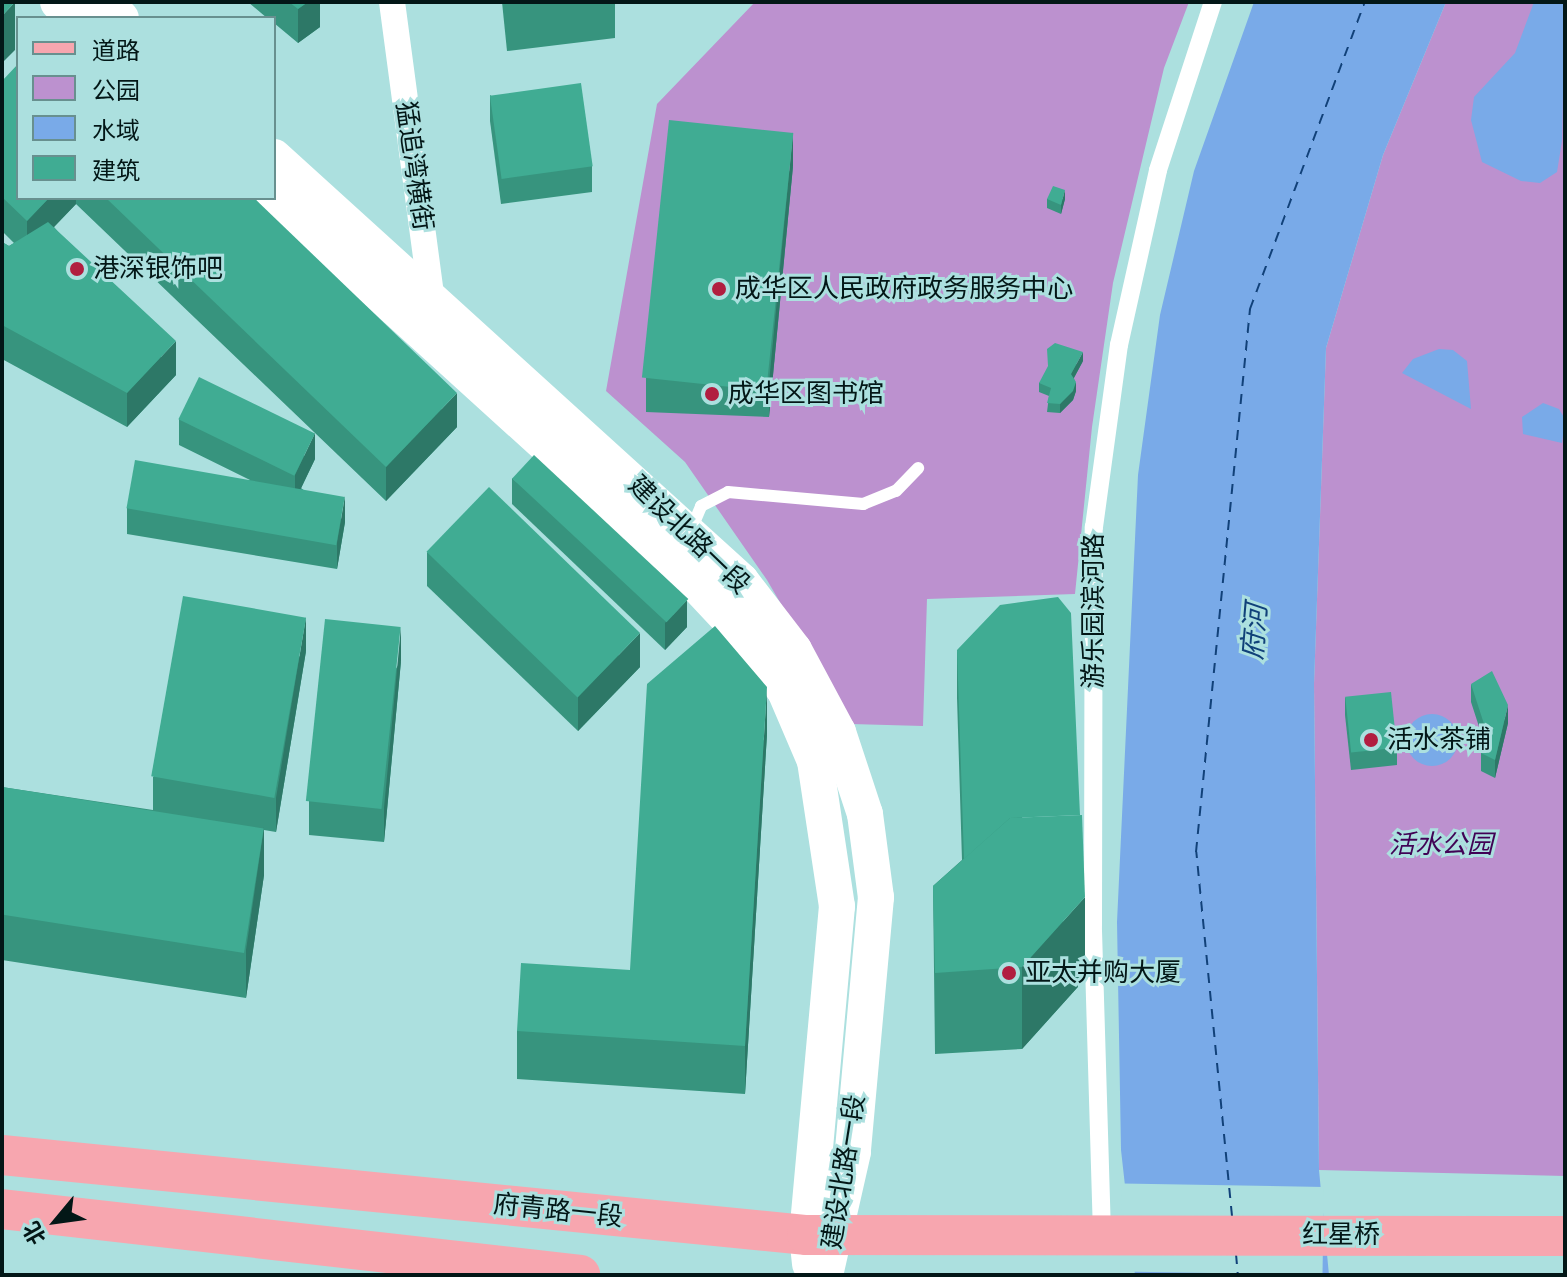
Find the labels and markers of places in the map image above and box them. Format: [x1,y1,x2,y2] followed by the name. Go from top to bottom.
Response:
[93,253,223,285] place label: 港深银饰吧
[68,260,86,278] marker: 港深银饰吧
[735,273,1073,305] place label: 成华区人民政府政务服务中心
[710,280,728,298] marker: 成华区人民政府政务服务中心
[728,378,884,410] place label: 成华区图书馆
[703,385,721,403] marker: 成华区图书馆
[1387,724,1491,756] place label: 活水茶铺
[1362,731,1380,749] marker: 活水茶铺
[1025,957,1181,989] place label: 亚太并购大厦
[1000,964,1018,982] marker: 亚太并购大厦

